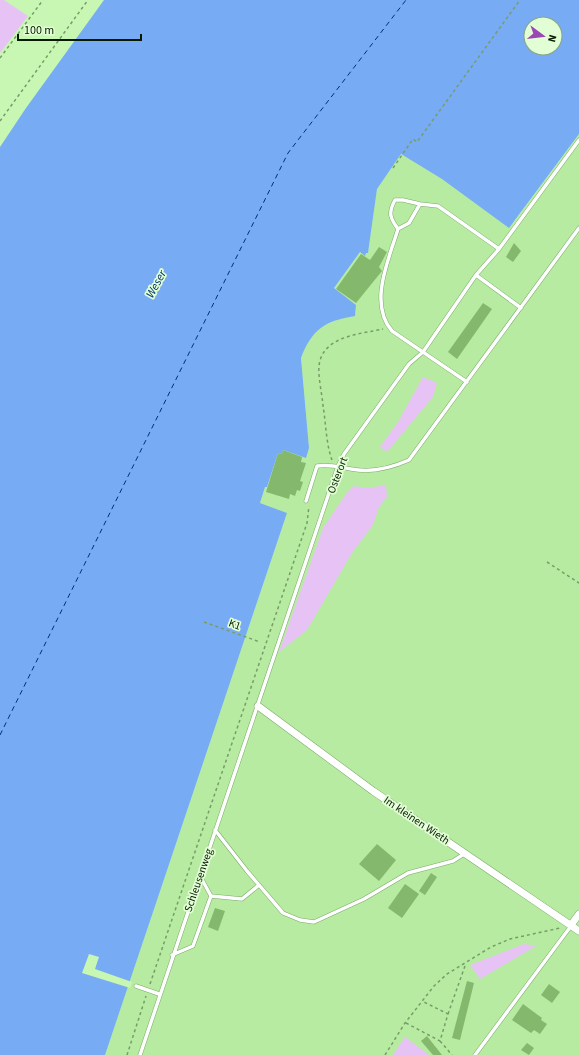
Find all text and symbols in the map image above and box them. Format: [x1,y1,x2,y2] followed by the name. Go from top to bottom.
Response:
[18,16,141,42] scale bar
[523,16,563,56] north arrow
[24,22,54,39] text: 100 m
[544,33,560,44] text: N
[142,266,171,301] water label: Weser
[324,455,351,496] street label: Osterort
[227,615,243,634] street label: K1
[381,793,453,848] street label: Im kleinen Wieth
[181,846,216,914] street label: Schleusenweg

